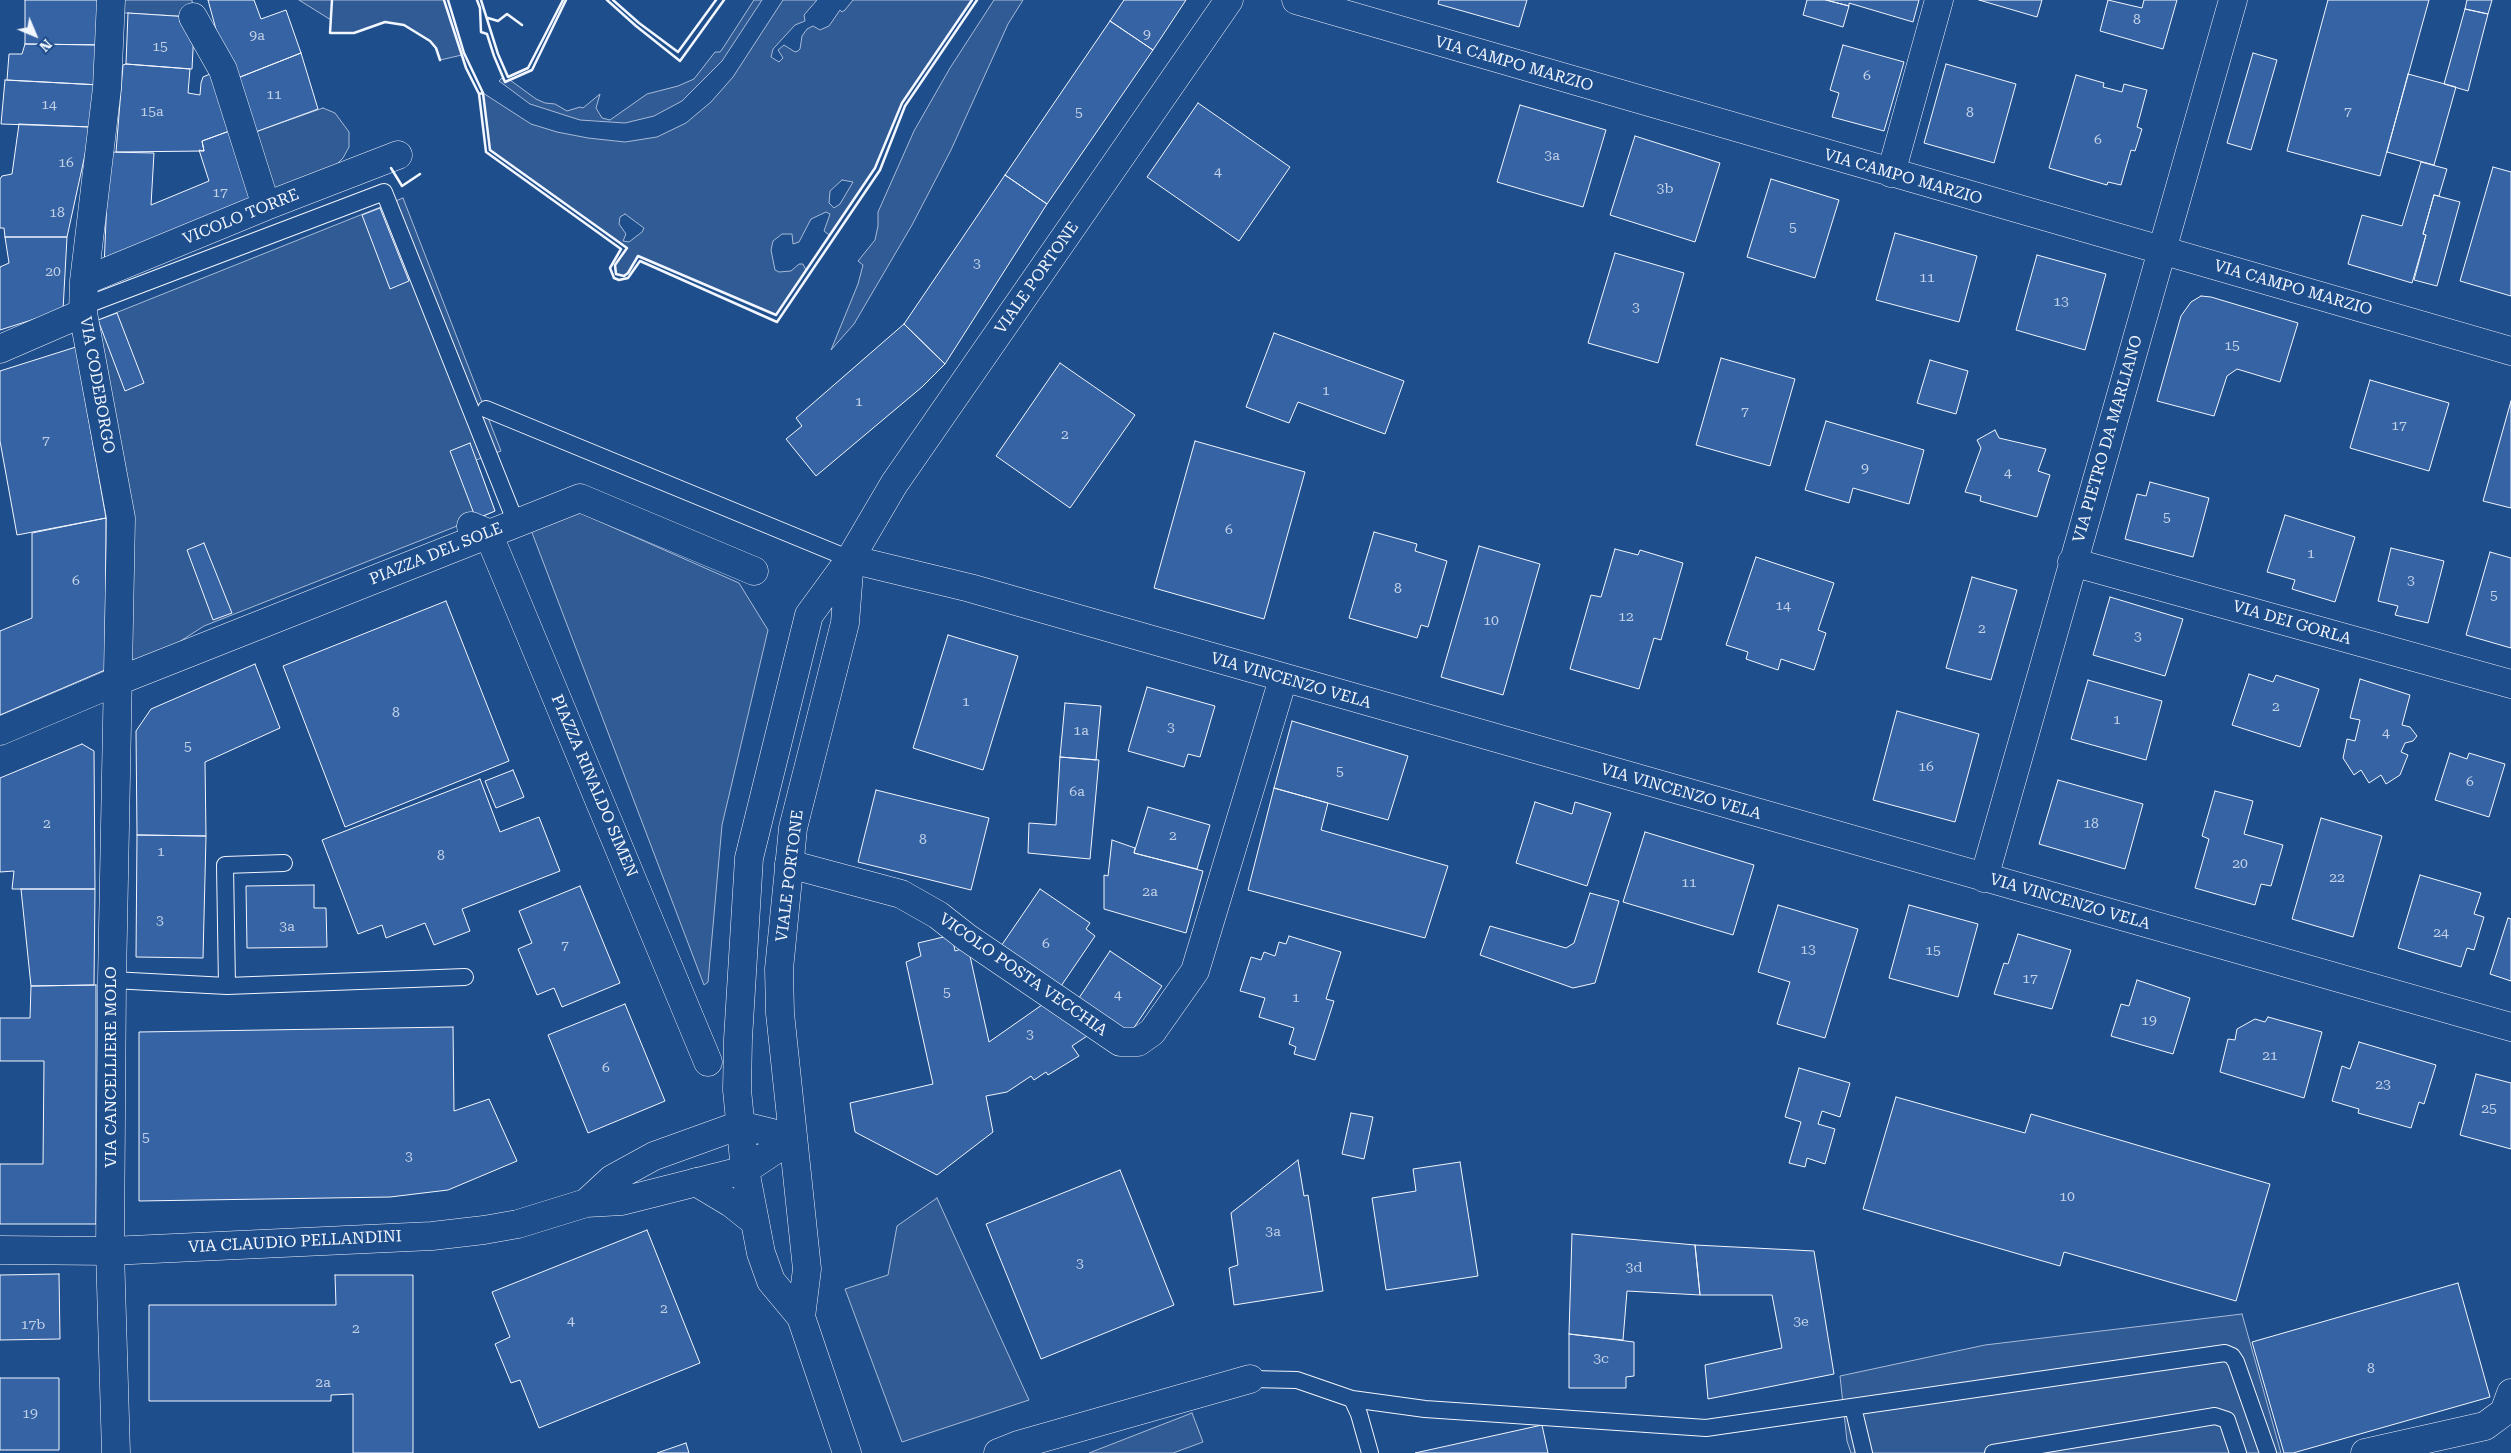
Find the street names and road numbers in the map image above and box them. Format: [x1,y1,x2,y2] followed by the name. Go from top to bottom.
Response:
[1433,32,1595,96] street label: VIA CAMPO MARZIO
[1822,145,1984,209] street label: VIA CAMPO MARZIO
[180,185,302,249] street label: VICOLO TORRE
[991,218,1083,338] street label: VIALE PORTONE
[2212,256,2374,320] street label: VIA CAMPO MARZIO
[75,315,119,455] street label: VIA CODEBORGO
[2069,333,2147,545] street label: VIA PIETRO DA MARLIANO
[367,519,505,589] street label: PIAZZA DEL SOLE
[2230,597,2354,649] street label: VIA DEI GORLA
[1208,649,1374,713] street label: VIA VINCENZO VELA
[547,692,641,880] street label: PIAZZA RINALDO SIMEN
[1598,760,1764,824] street label: VIA VINCENZO VELA
[772,809,808,943] street label: VIALE PORTONE
[1987,870,2153,934] street label: VIA VINCENZO VELA
[935,909,1111,1041] street label: VICOLO POSTA VECCHIA
[101,966,121,1168] street label: VIA CANCELLIERE MOLO
[188,1227,402,1257] street label: VIA CLAUDIO PELLANDINI

